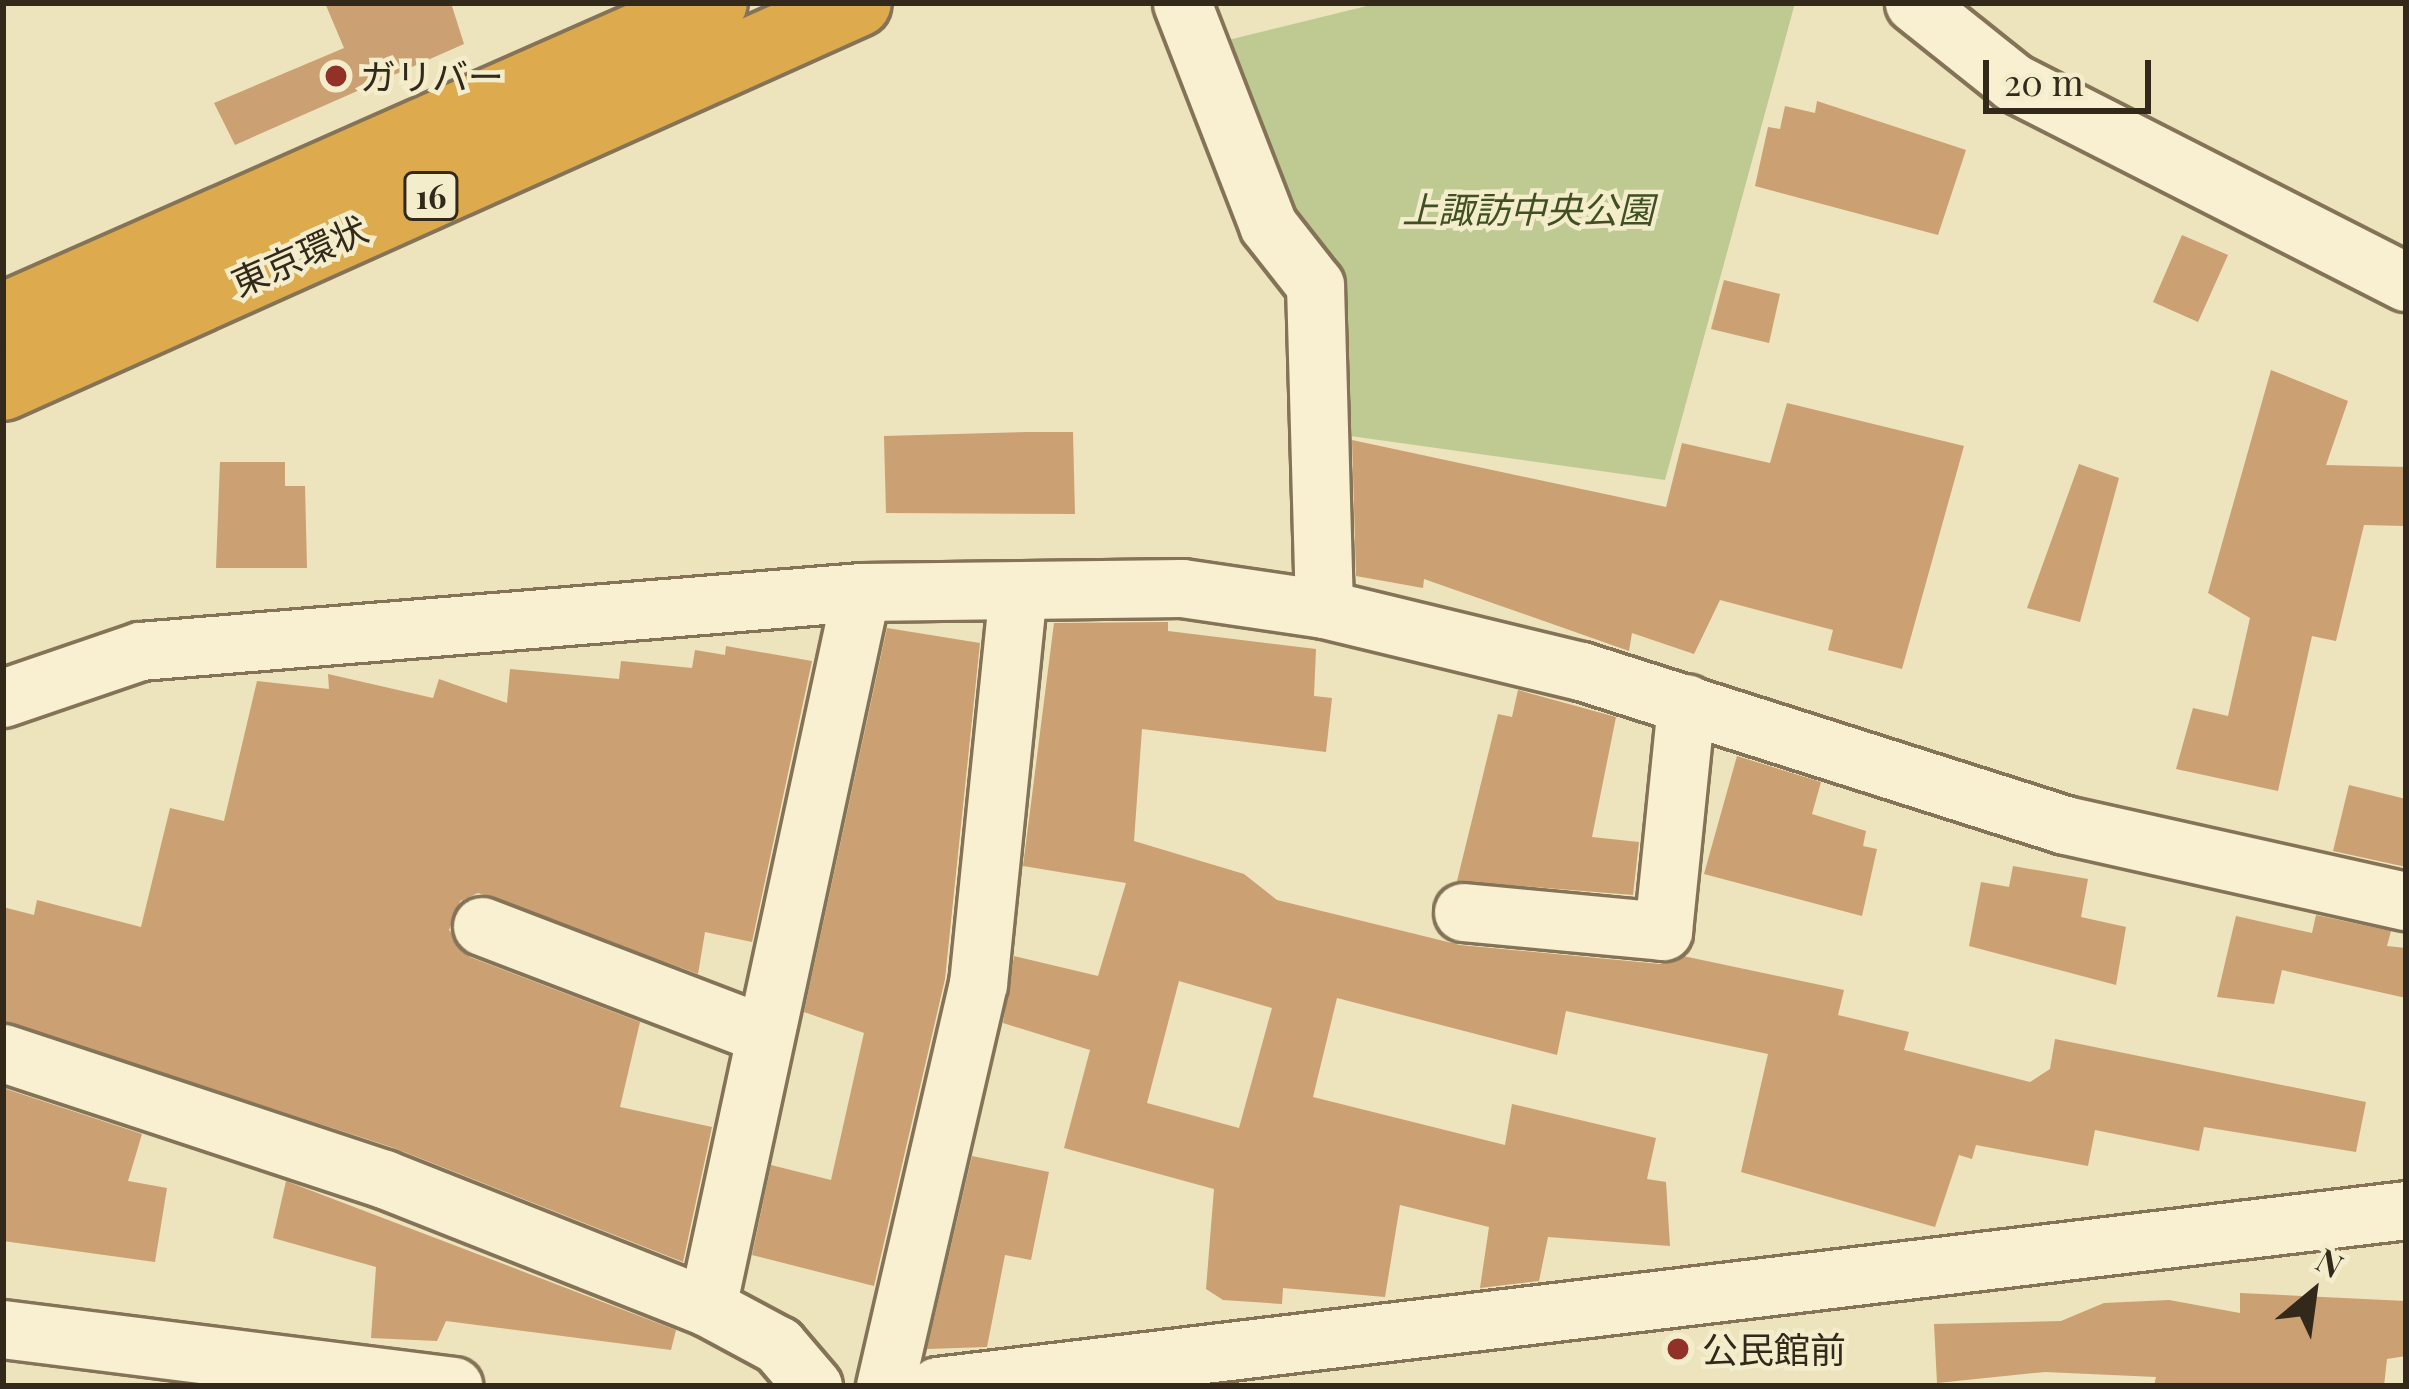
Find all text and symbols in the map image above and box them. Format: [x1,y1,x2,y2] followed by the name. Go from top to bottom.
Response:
[1989,36,2157,110] scale bar
[360,54,504,98] place label: ガリバー
[2004,57,2084,105] text: 20 m
[323,63,349,89] marker: ガリバー
[401,169,461,223] road number: 16
[1402,187,1654,231] park label: 上諏訪中央公園
[224,206,374,304] street label: 東京環状
[2253,1233,2373,1353] north arrow
[2309,1236,2352,1287] text: N
[1702,1327,1846,1371] place label: 公民館前
[1665,1336,1691,1362] marker: 公民館前

